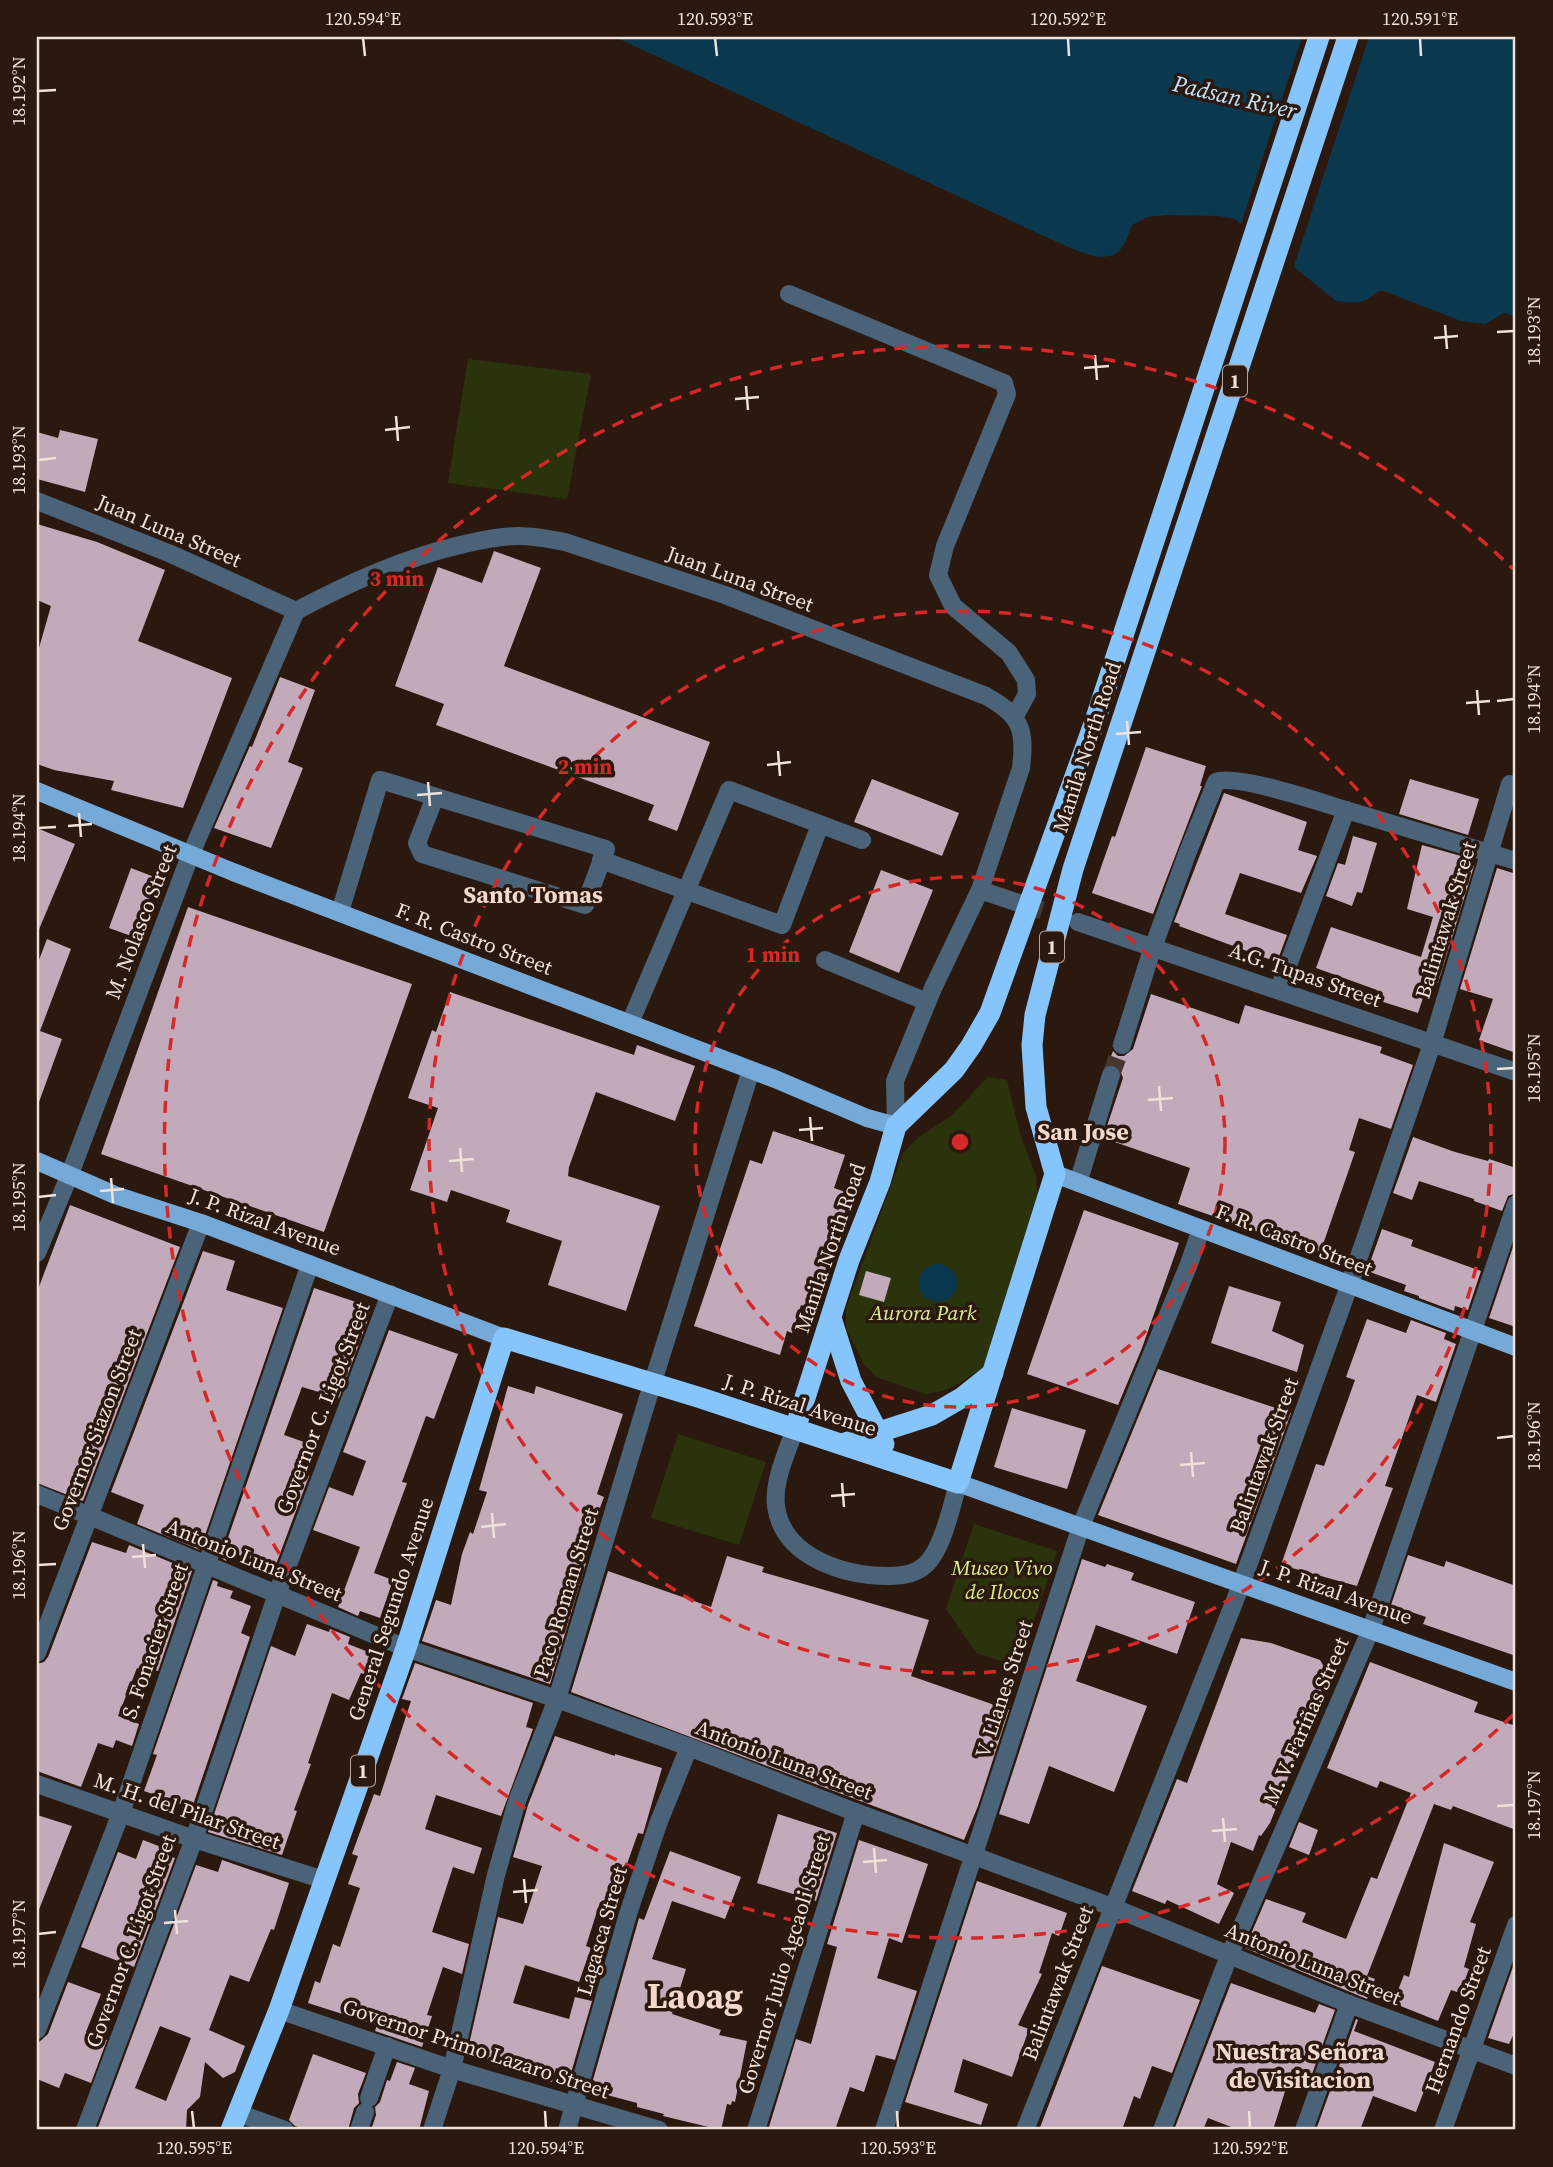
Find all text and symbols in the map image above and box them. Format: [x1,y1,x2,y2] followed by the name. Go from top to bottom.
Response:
[325,6,401,31] text: 120.594°E
[677,6,753,31] text: 120.593°E
[1030,6,1106,31] text: 120.592°E
[1382,6,1458,31] text: 120.591°E
[6,56,31,126] text: 18.192°N
[1169,67,1301,127] water label: Padsan River
[1521,296,1546,366] text: 18.193°N
[1223,366,1247,396] road number: 1
[6,425,31,495] text: 18.193°N
[91,487,246,574] street label: Juan Luna Street
[662,538,818,619] street label: Juan Luna Street
[370,564,424,593] text: 3 min
[1045,658,1128,836] street label: Manila North Road
[1521,664,1546,734] text: 18.194°N
[558,752,612,781] text: 2 min
[6,793,31,863] text: 18.194°N
[1408,837,1483,1002] street label: Balintawak Street
[98,840,183,1003] street label: M. Nolasco Street
[463,878,603,911] district label: Santo Tomas
[392,895,557,982] street label: F. R. Castro Street
[1040,931,1064,962] road number: 1
[1225,935,1385,1014] street label: A.G. Tupas Street
[746,940,800,969] text: 1 min
[1521,1033,1546,1103] text: 18.195°N
[1037,1115,1129,1148] district label: San Jose
[948,1130,972,1154] centre of rings
[787,1159,872,1337] street label: Manila North Road
[6,1162,31,1232] text: 18.195°N
[184,1180,345,1262] street label: J. P. Rizal Avenue
[1212,1196,1377,1283] street label: F. R. Castro Street
[269,1297,376,1518] street label: Governor C. Ligot Street
[869,1298,977,1327] park label: Aurora Park
[45,1324,149,1535] street label: Governor Siazon Street
[719,1366,881,1443] street label: J. P. Rizal Avenue
[1222,1373,1305,1536] street label: Balintawak Street
[1521,1401,1546,1471] text: 18.196°N
[341,1493,440,1724] street label: General Segundo Avenue
[526,1504,605,1681] street label: Paco Roman Street
[162,1511,347,1608] street label: Antonio Luna Street
[6,1530,31,1600] text: 18.196°N
[1255,1551,1416,1631] street label: J. P. Rizal Avenue
[951,1553,1052,1606] park label: Museo Vivo de Ilocos
[114,1559,195,1723] street label: S. Fonacier Street
[968,1616,1040,1761] street label: V. Llanes Street
[1256,1632,1356,1809] street label: M. V. Fariñas Street
[692,1712,877,1807] street label: Antonio Luna Street
[351,1756,375,1786] road number: 1
[90,1765,284,1856] street label: M. H. del Pilar Street
[1521,1770,1546,1840] text: 18.197°N
[78,1830,183,2051] street label: Governor C. Ligot Street
[730,1830,837,2098] street label: Governor Julio Agcaoli Street
[569,1863,634,1999] street label: Lagasca Street
[6,1899,31,1969] text: 18.197°N
[1015,1901,1100,2064] street label: Balintawak Street
[1221,1915,1406,2012] street label: Antonio Luna Street
[1418,1942,1498,2097] street label: Hernando Street
[647,1972,743,2020] district label: Laoag
[339,1992,613,2105] street label: Governor Primo Lazaro Street
[1216,2035,1385,2096] district label: Nuestra Señora de Visitacion
[156,2135,232,2160] text: 120.595°E
[508,2135,584,2160] text: 120.594°E
[860,2135,936,2160] text: 120.593°E
[1212,2135,1288,2160] text: 120.592°E

